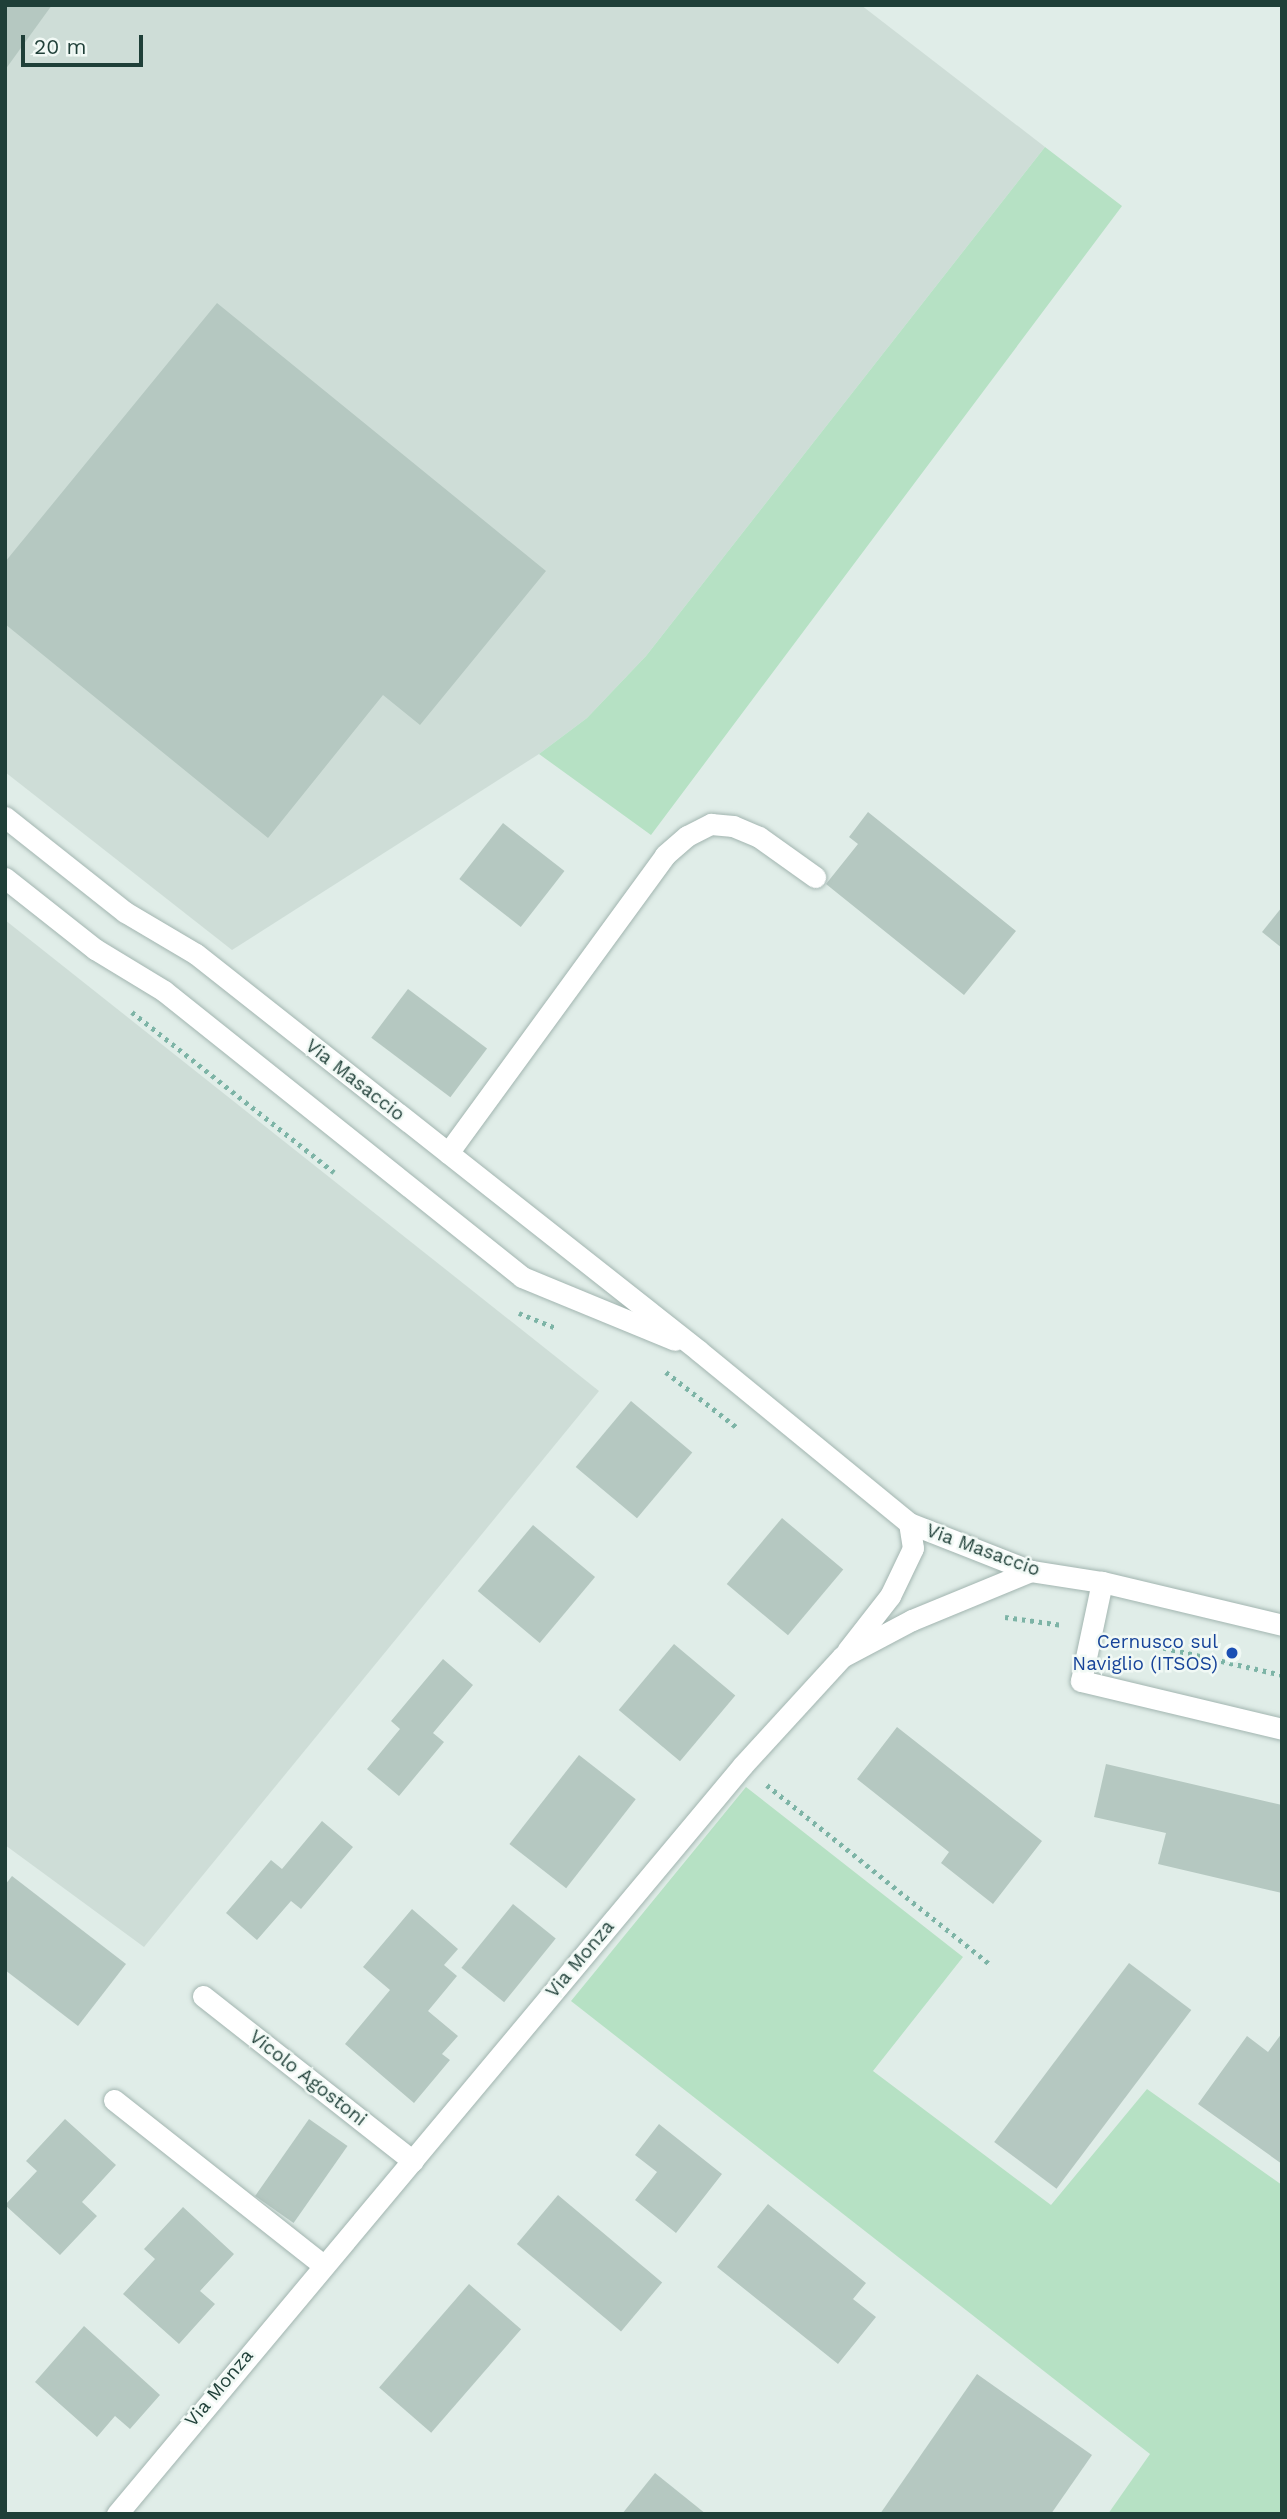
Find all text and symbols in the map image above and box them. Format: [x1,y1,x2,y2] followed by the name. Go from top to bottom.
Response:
[24,21,147,65] scale bar
[34,34,86,59] text: 20 m
[301,1034,409,1126] street label: Via Masaccio
[923,1519,1043,1581] street label: Via Masaccio
[1072,1631,1218,1675] place label: Cernusco sul Naviglio (ITSOS)
[1224,1645,1240,1661] marker: Cernusco sul Naviglio (ITSOS)
[541,1915,619,2003] street label: Via Monza
[245,2025,371,2131] street label: Vicolo Agostoni
[180,2344,258,2432] street label: Via Monza

